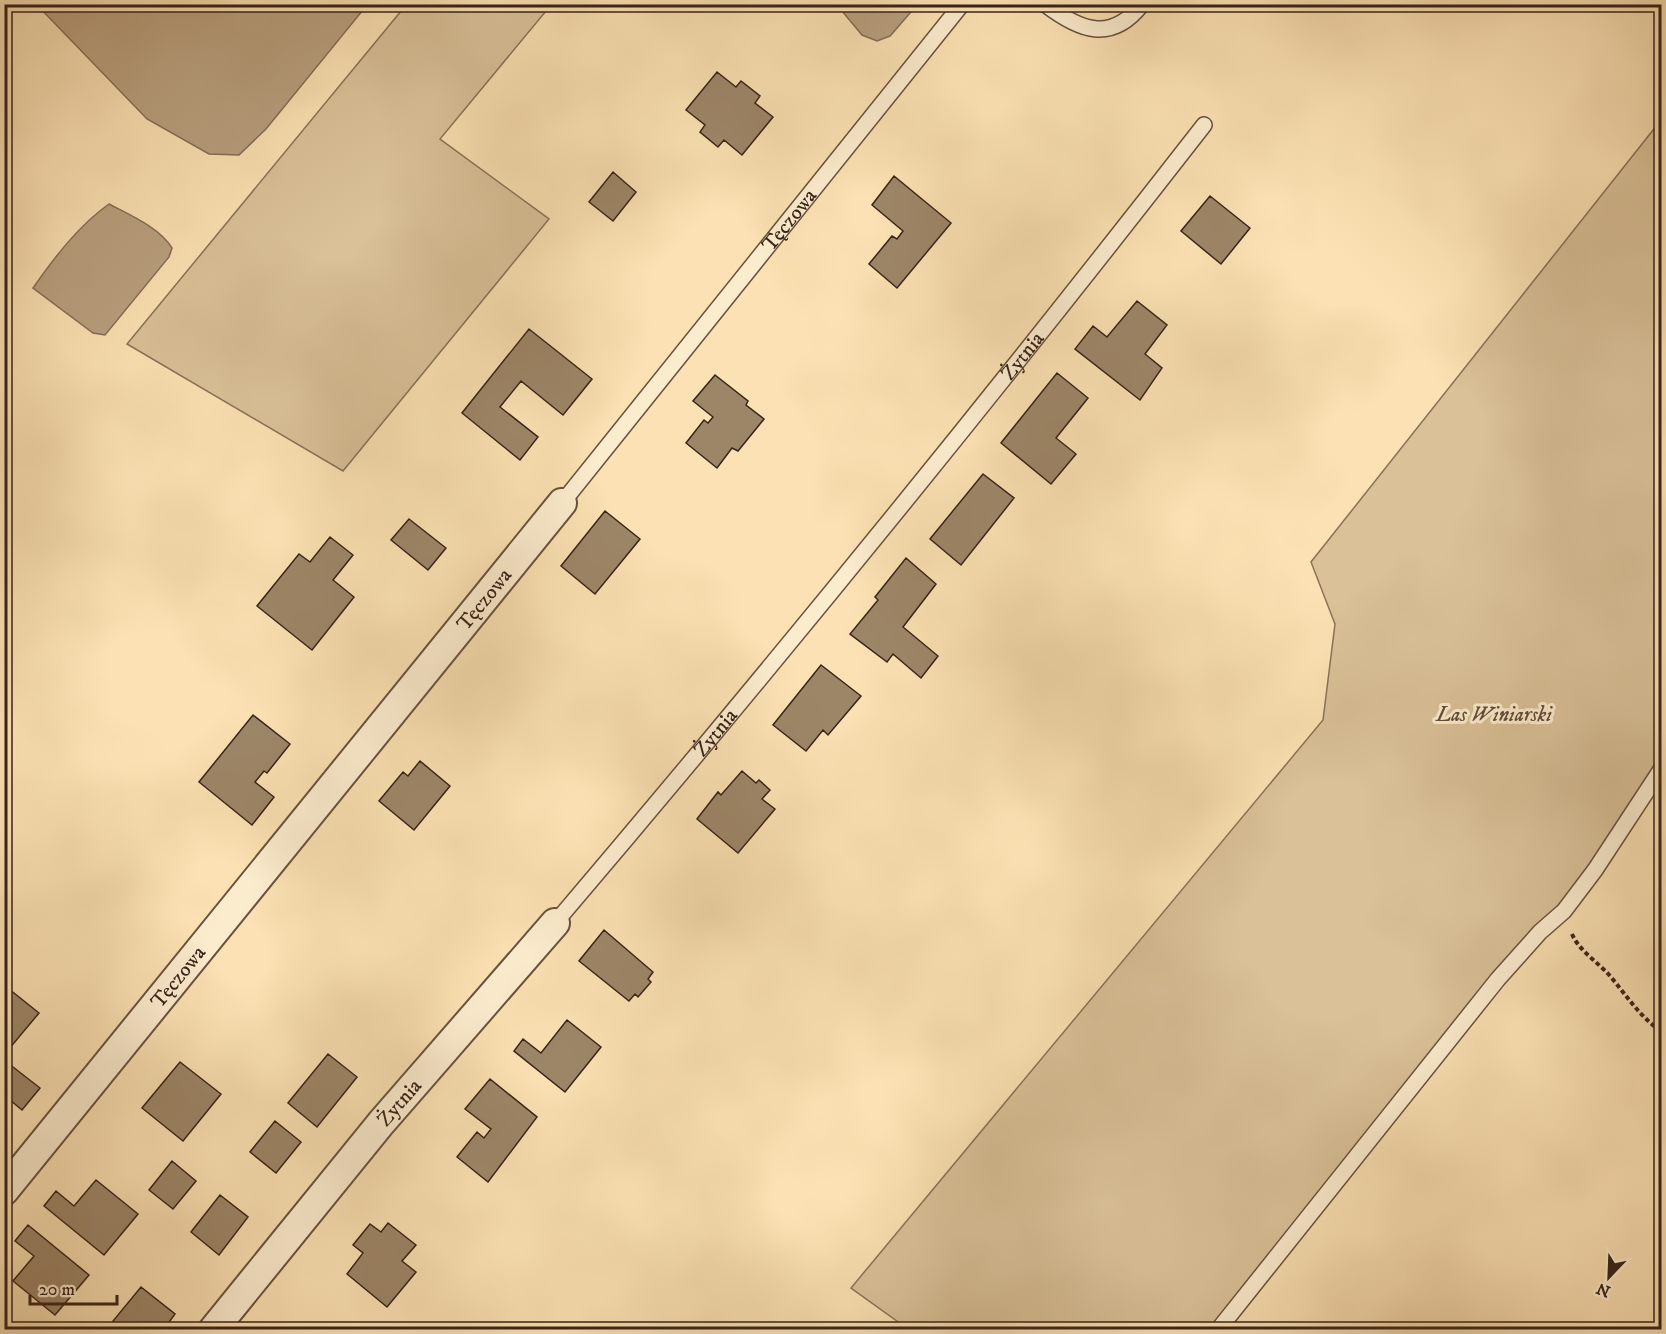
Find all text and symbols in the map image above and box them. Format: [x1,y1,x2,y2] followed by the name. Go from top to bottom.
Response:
[757,184,823,257] street label: Tęczowa
[995,327,1050,386] street label: Żytnia
[452,563,518,636] street label: Tęczowa
[1435,702,1553,728] park label: Las Winiarski
[688,704,744,763] street label: Żytnia
[145,941,212,1014] street label: Tęczowa
[371,1074,428,1132] street label: Żytnia
[1579,1247,1639,1307] north arrow
[30,1268,117,1306] scale bar
[1594,1278,1613,1302] text: N
[39,1279,75,1301] text: 20 m

